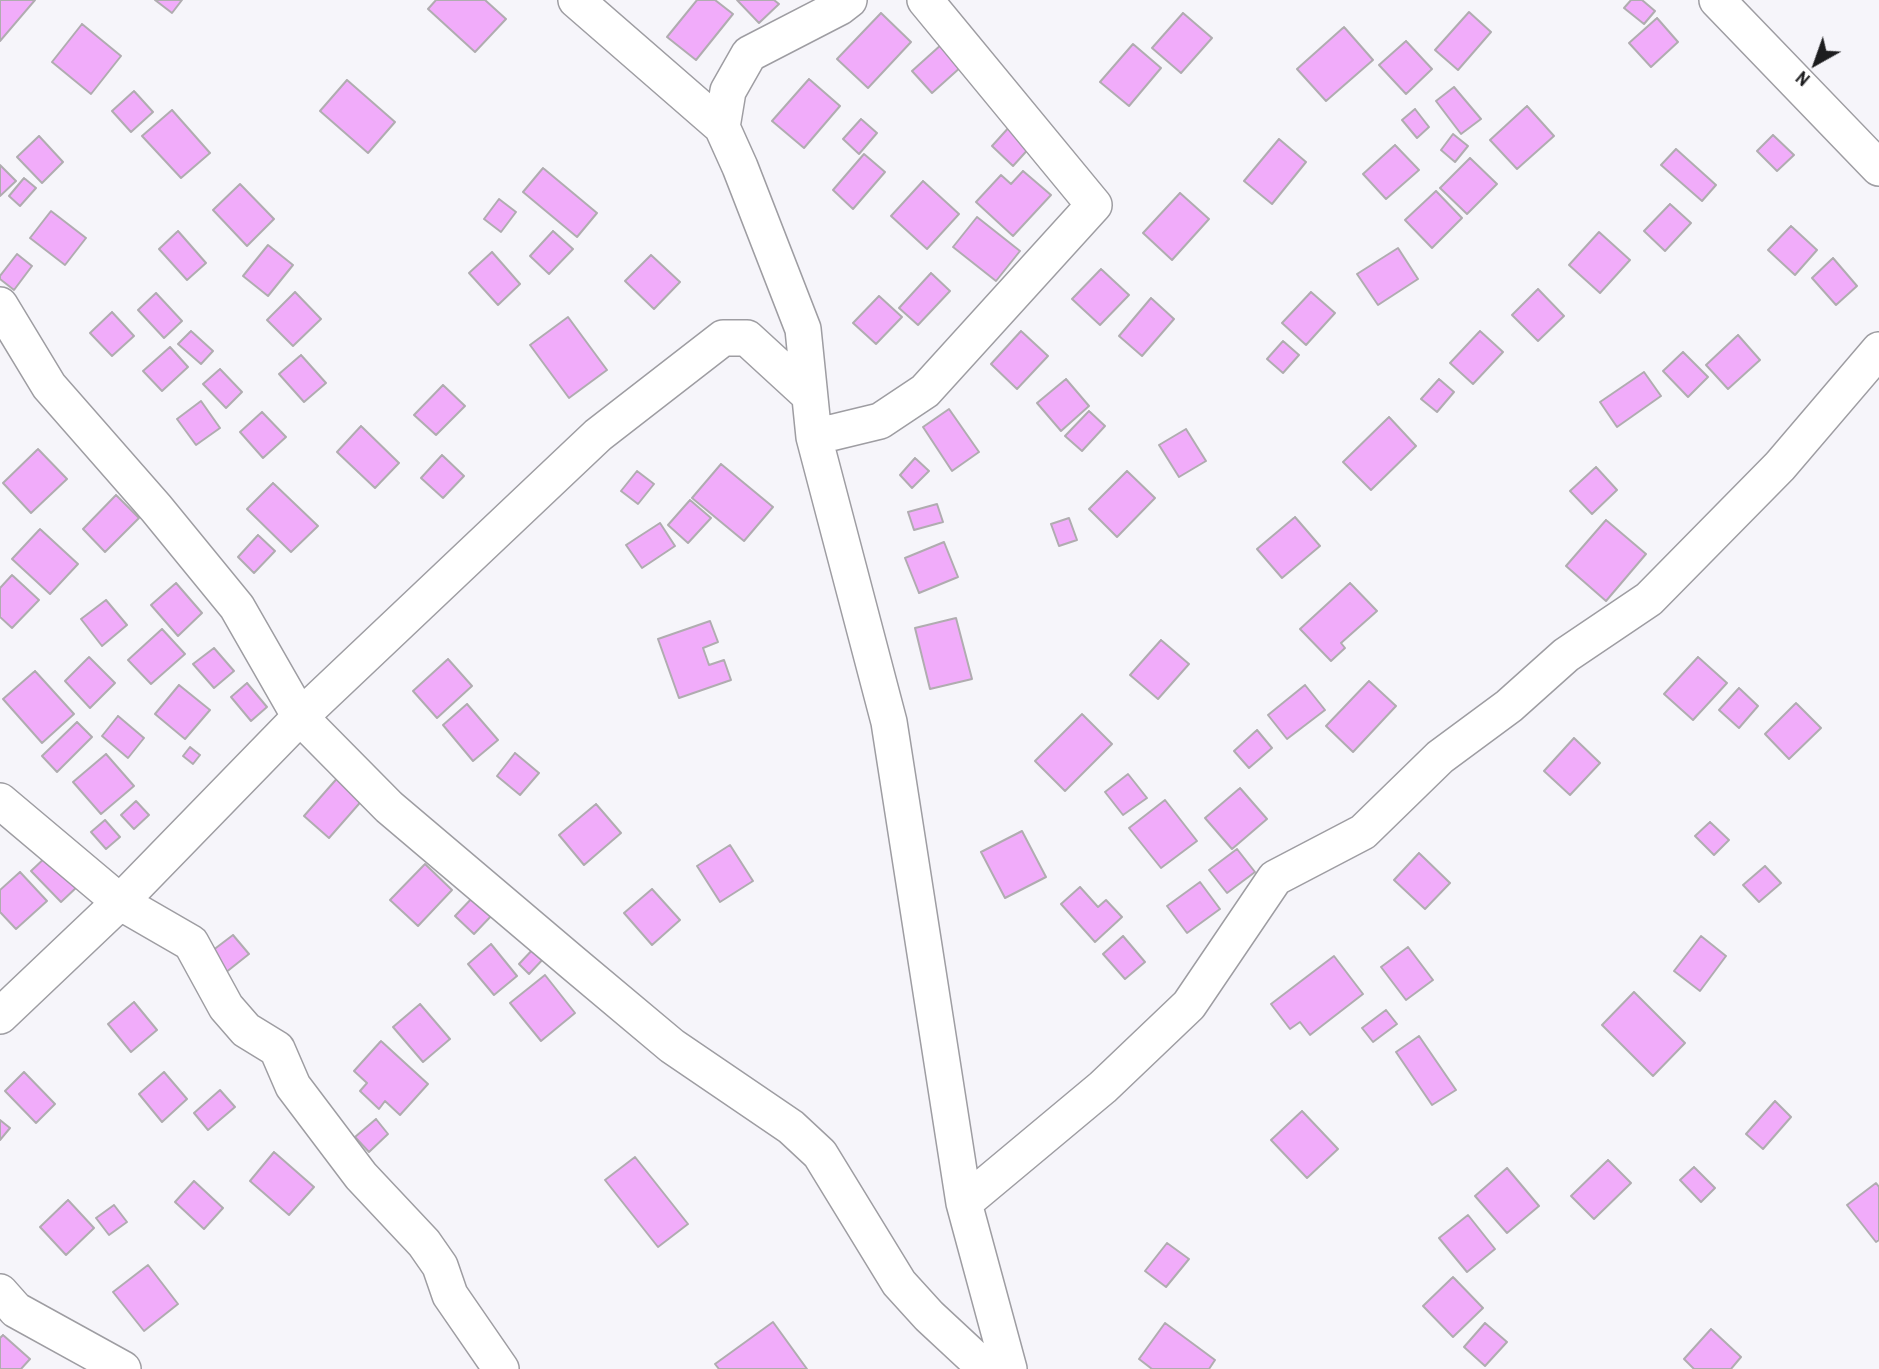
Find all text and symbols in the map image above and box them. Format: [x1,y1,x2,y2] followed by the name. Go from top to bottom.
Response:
[1781,28,1851,98] north arrow
[1790,66,1815,93] text: N

